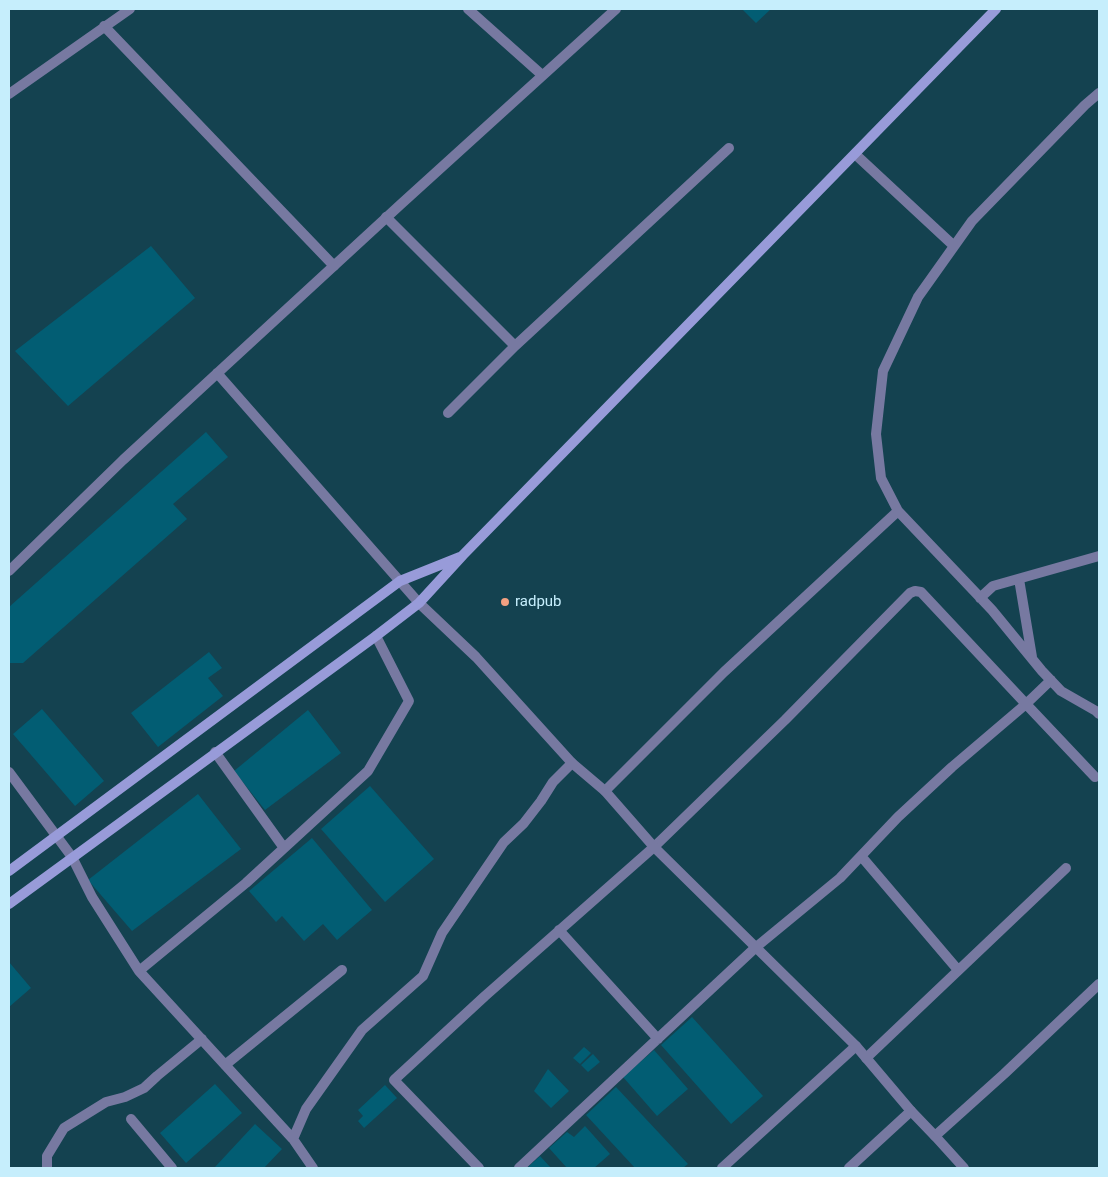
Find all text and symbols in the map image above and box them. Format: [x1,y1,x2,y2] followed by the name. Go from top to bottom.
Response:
[515,593,562,611] place label: radpub
[499,596,511,608] marker: radpub

